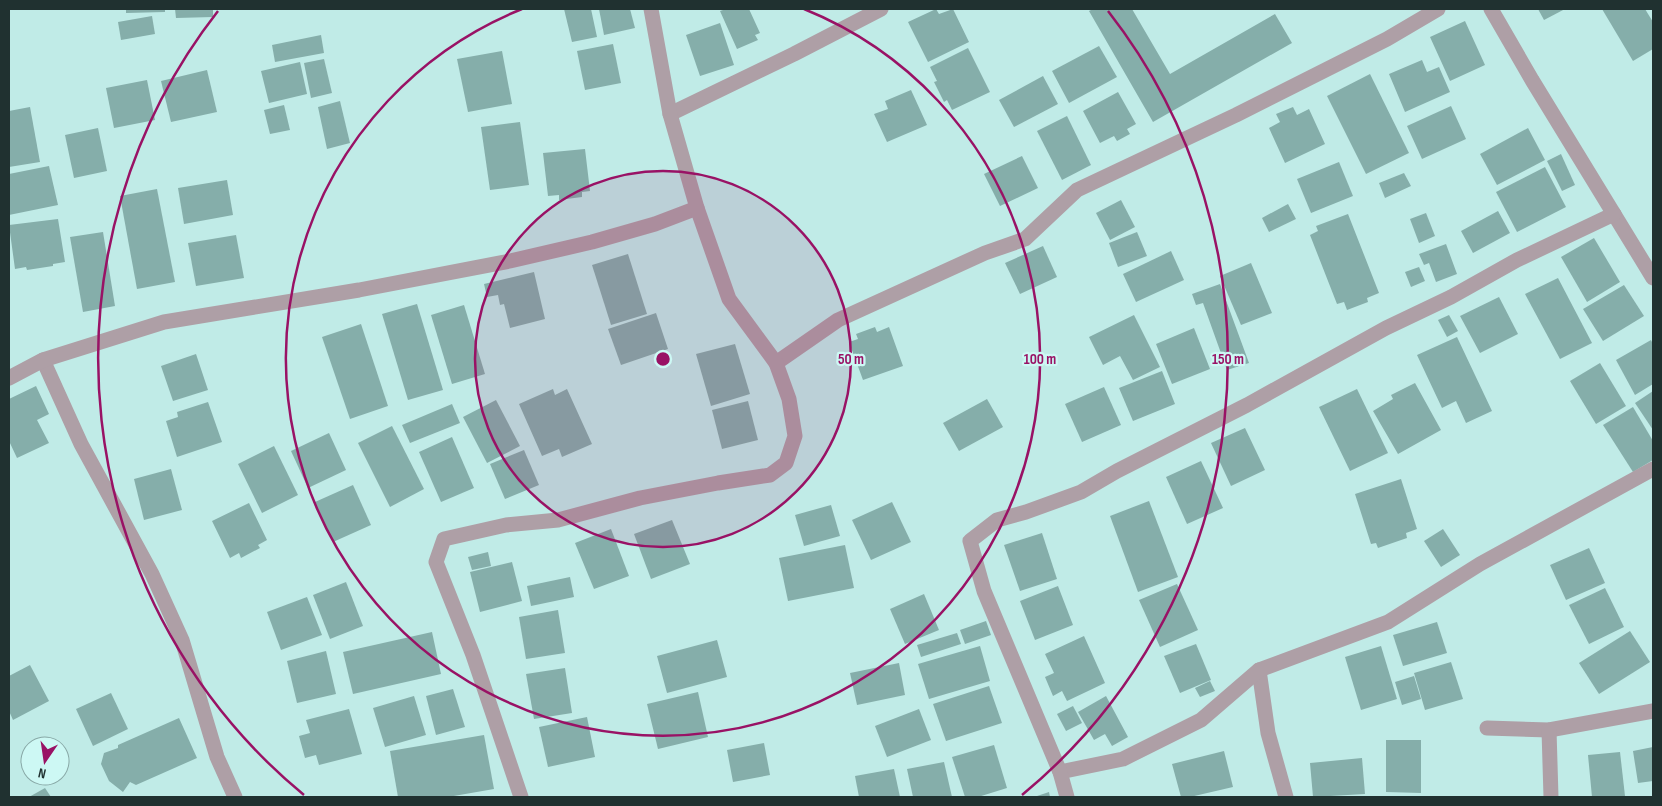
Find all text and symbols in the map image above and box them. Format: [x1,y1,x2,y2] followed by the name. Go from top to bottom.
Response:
[654,350,672,368] centre of rings
[838,350,864,369] text: 50 m
[1024,350,1056,369] text: 100 m
[1212,350,1244,369] text: 150 m
[20,736,70,786] north arrow
[37,764,48,782] text: N

